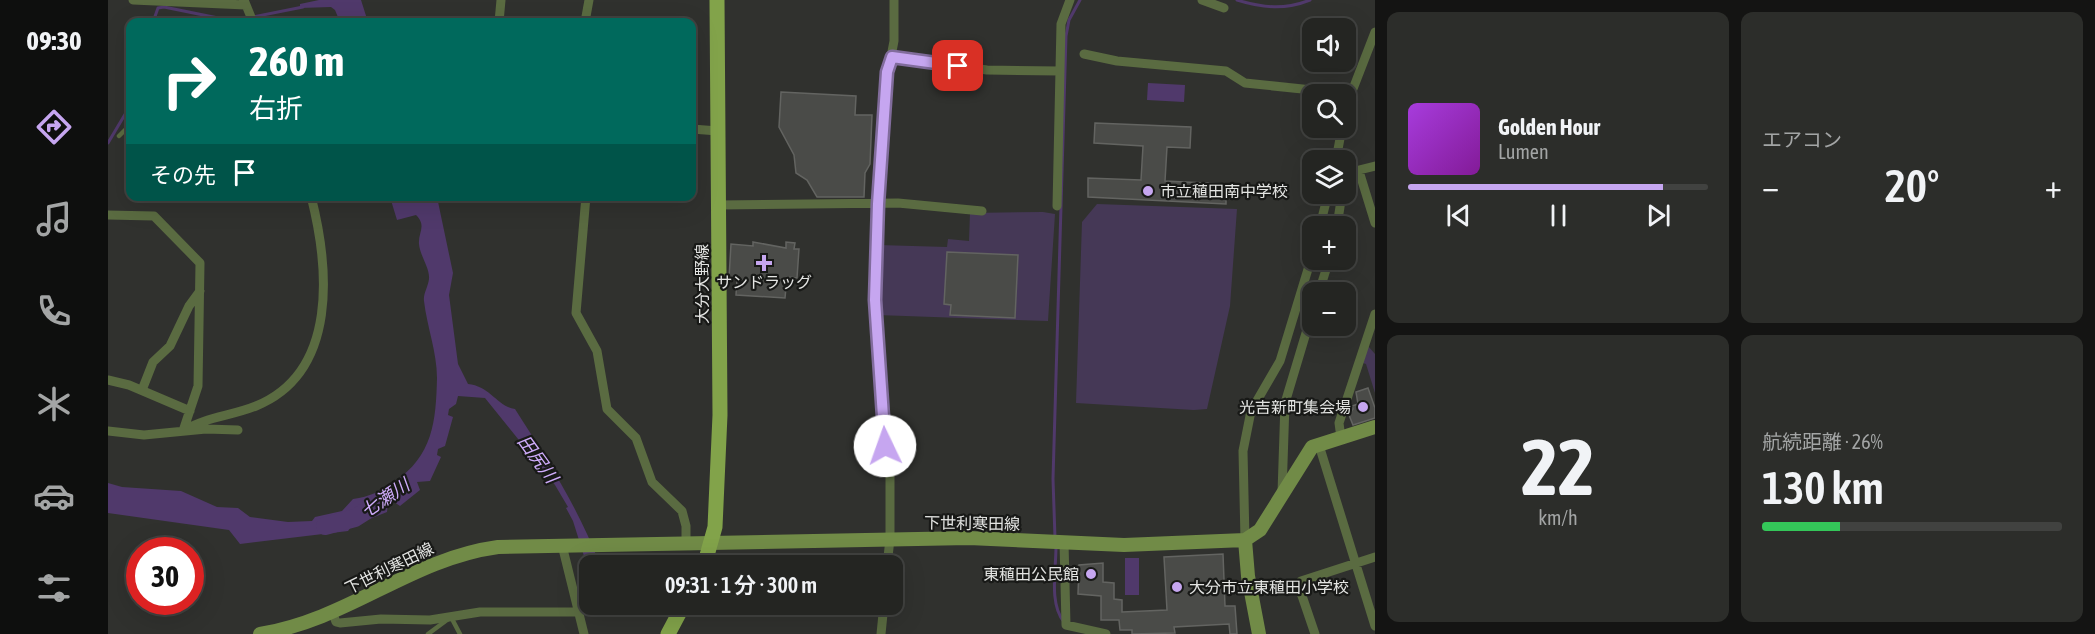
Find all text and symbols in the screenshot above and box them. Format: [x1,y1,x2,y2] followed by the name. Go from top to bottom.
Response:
[1302,18,1356,336] map controls
[1302,18,1356,72] button: sound
[26,25,82,56] text: 09:30
[249,37,344,85] text: 260 m
[932,40,983,91] pin
[150,42,228,120] icon: right
[941,49,974,82] icon: arrive
[1302,84,1356,138] button: search
[249,93,303,124] text: 右折
[33,106,75,148] icon: directions
[1498,114,1600,140] text: Golden Hour
[1762,128,1842,151] text: エアコン
[1498,140,1549,163] text: Lumen
[1302,150,1356,204] button: layers
[228,156,261,189] icon: arrive
[1885,160,1939,212] text: 20°
[150,162,216,188] text: その先
[1762,167,1779,205] text: −
[2045,167,2062,205] text: +
[1160,182,1288,200] place label: 市立稙田南中学校
[1141,184,1155,198] marker: 市立稙田南中学校
[33,198,75,240] icon: music
[1442,199,1475,232] icon: previous
[1542,199,1575,232] icon: pause
[1642,199,1675,232] icon: next
[1302,216,1356,270] button: +
[693,244,711,324] street label: 大分大野線
[757,256,771,270] marker: サンドラッグ
[716,273,812,291] place label: サンドラッグ
[1302,282,1356,336] button: −
[33,290,75,332] icon: phone
[33,383,75,425] icon: climate
[1239,398,1351,416] place label: 光吉新町集会場
[1356,400,1370,414] marker: 光吉新町集会場
[853,414,917,478] position arrow
[1521,422,1595,512] text: 22
[1762,430,1883,453] text: 航続距離 · 26%
[514,431,564,489] water label: 田尻川
[1762,462,1884,514] text: 130 km
[357,473,415,522] water label: 七瀬川
[33,475,75,517] icon: car
[1538,506,1578,529] text: km/h
[924,513,1020,533] street label: 下世利寒田線
[126,537,204,615] speed limit sign: 30
[342,539,436,597] street label: 下世利寒田線
[983,565,1079,583] place label: 東稙田公民館
[33,567,75,609] icon: filters
[1084,567,1098,581] marker: 東稙田公民館
[665,572,817,598] text: 09:31 · 1 分 · 300 m
[1189,578,1349,596] place label: 大分市立東稙田小学校
[1170,580,1184,594] marker: 大分市立東稙田小学校

